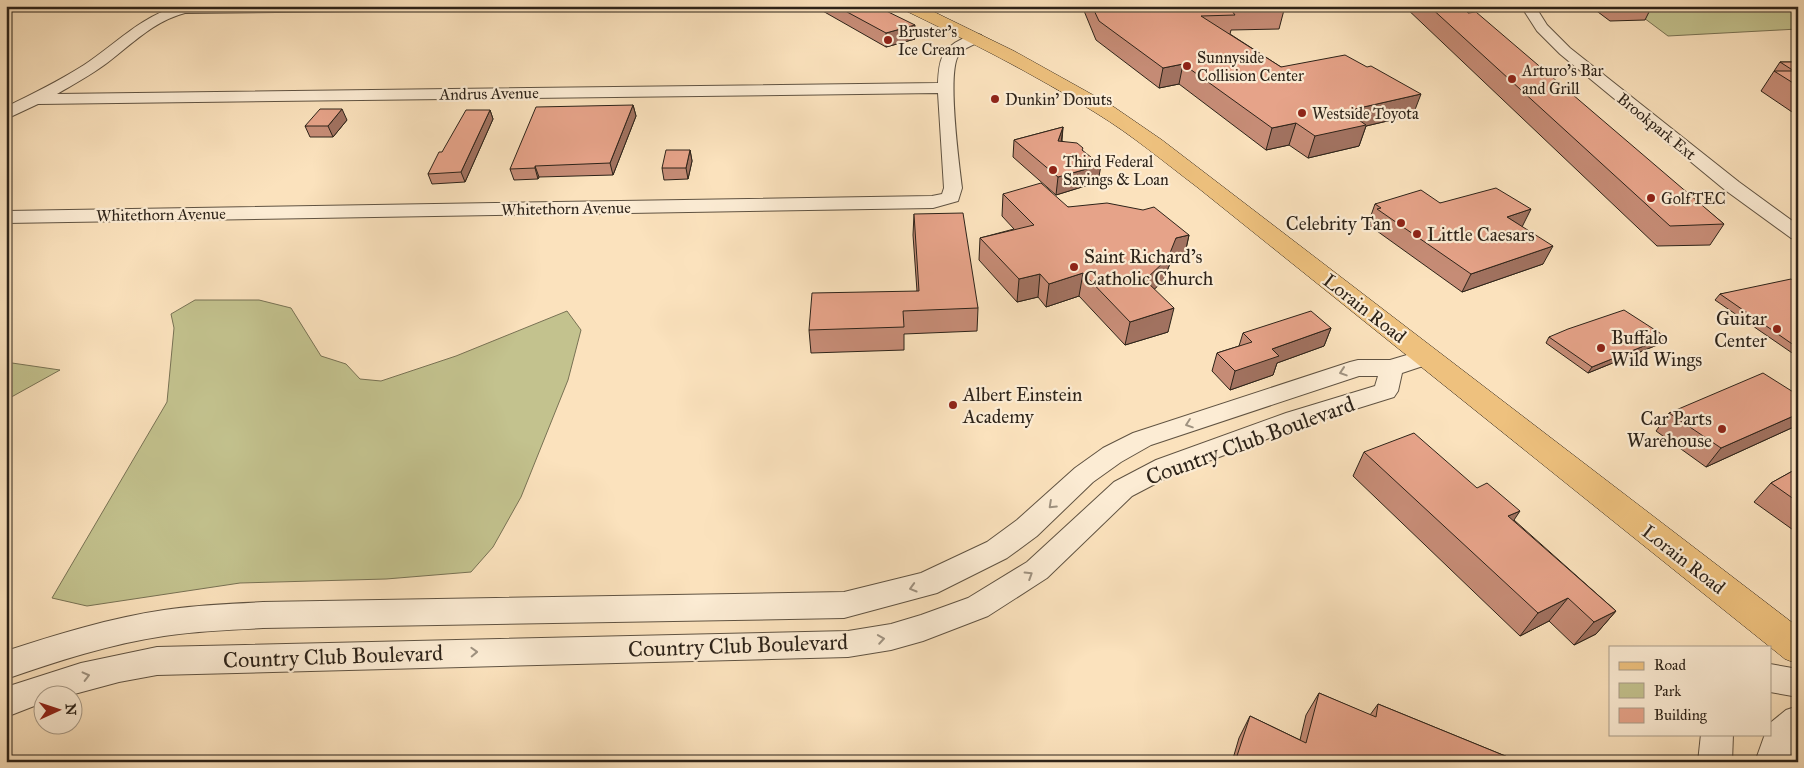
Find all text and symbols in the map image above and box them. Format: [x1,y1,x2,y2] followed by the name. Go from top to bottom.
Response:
[898,22,966,59] place label: Bruster's Ice Cream
[882,34,894,46] marker: Bruster's Ice Cream
[1197,48,1304,85] place label: Sunnyside Collision Center
[1181,60,1193,72] marker: Sunnyside Collision Center
[1521,61,1604,98] place label: Arturo's Bar and Grill
[1506,73,1518,85] marker: Arturo's Bar and Grill
[438,83,539,104] street label: Andrus Avenue
[1613,89,1700,164] street label: Brookpark Ext
[1005,90,1112,109] place label: Dunkin' Donuts
[989,93,1001,105] marker: Dunkin' Donuts
[1312,104,1419,123] place label: Westside Toyota
[1296,107,1308,119] marker: Westside Toyota
[1063,152,1169,190] place label: Third Federal Savings & Loan
[1047,164,1059,176] marker: Third Federal Savings & Loan
[1661,189,1726,208] place label: GolfTEC
[1645,192,1657,204] marker: GolfTEC
[501,198,631,219] street label: Whitethorn Avenue
[96,204,226,225] street label: Whitethorn Avenue
[1286,212,1391,235] place label: Celebrity Tan
[1395,217,1407,229] marker: Celebrity Tan
[1427,223,1535,246] place label: Little Caesars
[1411,228,1423,240] marker: Little Caesars
[1084,245,1214,290] place label: Saint Richard's Catholic Church
[1068,261,1080,273] marker: Saint Richard's Catholic Church
[1319,269,1411,348] street label: Lorain Road
[1714,307,1768,352] place label: Guitar Center
[1771,323,1783,335] marker: Guitar Center
[1611,326,1702,372] place label: Buffalo Wild Wings
[1595,342,1607,354] marker: Buffalo Wild Wings
[1340,367,1348,377] one-way arrow
[962,383,1082,428] place label: Albert Einstein Academy
[1142,390,1358,491] street label: Country Club Boulevard
[947,399,959,411] marker: Albert Einstein Academy
[1627,407,1712,452] place label: Car Parts Warehouse
[1186,418,1194,428] one-way arrow
[1716,423,1728,435] marker: Car Parts Warehouse
[1048,499,1057,508] one-way arrow
[1638,520,1730,599] street label: Lorain Road
[1024,572,1033,582] one-way arrow
[910,582,918,592] one-way arrow
[627,628,849,663] street label: Country Club Boulevard
[877,634,885,644] one-way arrow
[222,639,444,674] street label: Country Club Boulevard
[1609,646,1772,736] legend
[470,647,478,657] one-way arrow
[1654,656,1686,674] text: Road
[81,671,90,682] one-way arrow
[1654,682,1681,700] text: Park
[32,686,82,736] north arrow
[62,703,79,716] text: N
[1654,706,1708,724] text: Building

